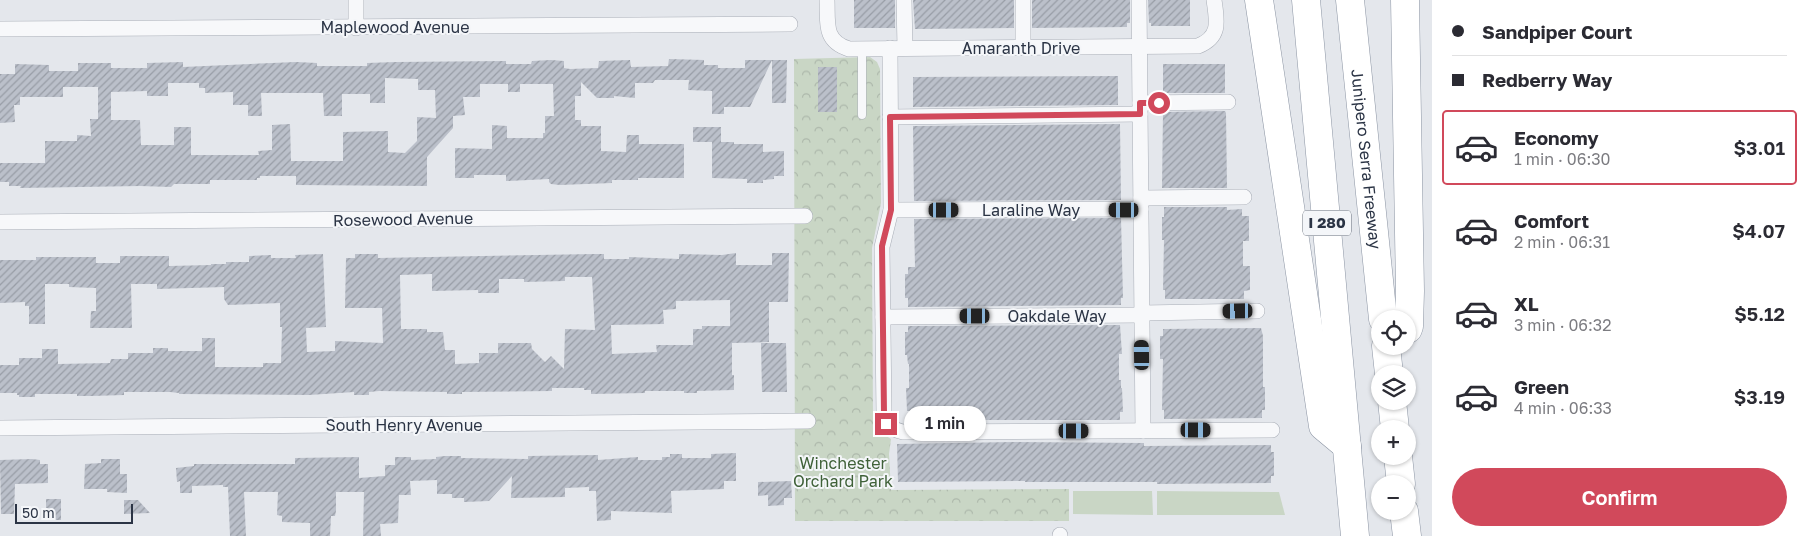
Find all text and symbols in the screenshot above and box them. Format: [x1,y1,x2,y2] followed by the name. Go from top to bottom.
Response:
[320,17,470,37] street label: Maplewood Avenue
[1482,20,1632,43] text: Sandpiper Court
[962,38,1080,58] street label: Amaranth Drive
[1347,68,1386,250] street label: Junipero Serra Freeway
[1482,68,1612,91] text: Redberry Way
[1148,92,1170,114] route start
[1454,125,1499,170] icon: car
[1514,126,1599,149] text: Economy
[1733,136,1785,159] text: $3.01
[1514,149,1611,169] text: 1 min · 06:30
[982,200,1080,220] street label: Laraline Way
[929,203,959,218] car
[1109,203,1139,218] car
[333,208,473,230] street label: Rosewood Avenue
[1454,208,1499,253] icon: car
[1514,209,1589,232] text: Comfort
[1303,210,1351,236] road number: I 280
[1732,219,1785,242] text: $4.07
[1514,232,1610,252] text: 2 min · 06:31
[1454,291,1499,336] icon: car
[1514,292,1539,315] text: XL
[1734,302,1785,325] text: $5.12
[1222,303,1253,319] car
[1007,306,1107,326] street label: Oakdale Way
[960,309,990,324] car
[1371,310,1416,520] map controls
[1371,310,1416,355] button: locate
[1514,315,1612,335] text: 3 min · 06:32
[1134,340,1149,370] car
[1371,365,1416,410] button: layers
[1454,374,1499,419] icon: car
[1514,375,1569,398] text: Green
[1734,385,1785,408] text: $3.19
[1514,398,1612,418] text: 4 min · 06:33
[904,406,986,442] callout: 1 min
[875,413,897,435] route end
[925,413,965,433] text: 1 min
[325,415,483,435] street label: South Henry Avenue
[1371,420,1416,465] button: +
[1181,423,1211,438] car
[1059,424,1089,439] car
[793,453,893,491] park label: Winchester Orchard Park
[1452,468,1787,526] button: Confirm
[1371,475,1416,520] button: −
[15,501,132,524] scale bar
[22,504,55,521] text: 50 m

